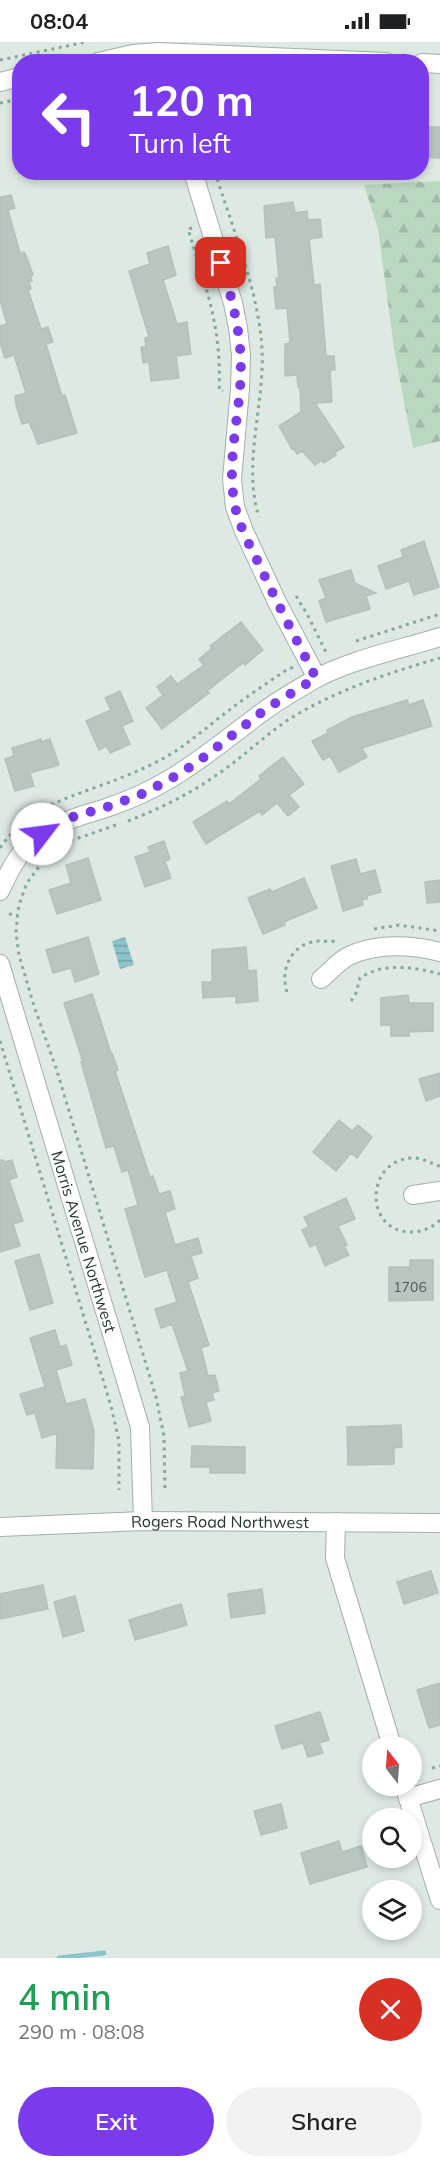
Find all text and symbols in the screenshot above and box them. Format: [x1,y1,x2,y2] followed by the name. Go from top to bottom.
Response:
[30,7,88,35] text: 08:04
[129,74,254,127] text: 120 m
[30,78,108,156] icon: left
[129,126,231,160] text: Turn left
[195,237,246,288] pin
[204,246,237,279] icon: arrive
[10,802,74,866] position arrow
[47,1148,121,1335] street label: Morris Avenue Northwest
[393,1278,427,1296] house number: 1706
[131,1511,309,1532] street label: Rogers Road Northwest
[362,1736,422,1796] north arrow
[362,1736,422,1940] map controls
[362,1808,422,1868] button: search
[362,1880,422,1940] button: layers
[18,1974,112,2019] text: 4 min
[359,1978,422,2041] button: close
[18,2019,144,2044] text: 290 m · 08:08
[18,2087,214,2156] button: Exit
[226,2087,422,2156] button: Share

